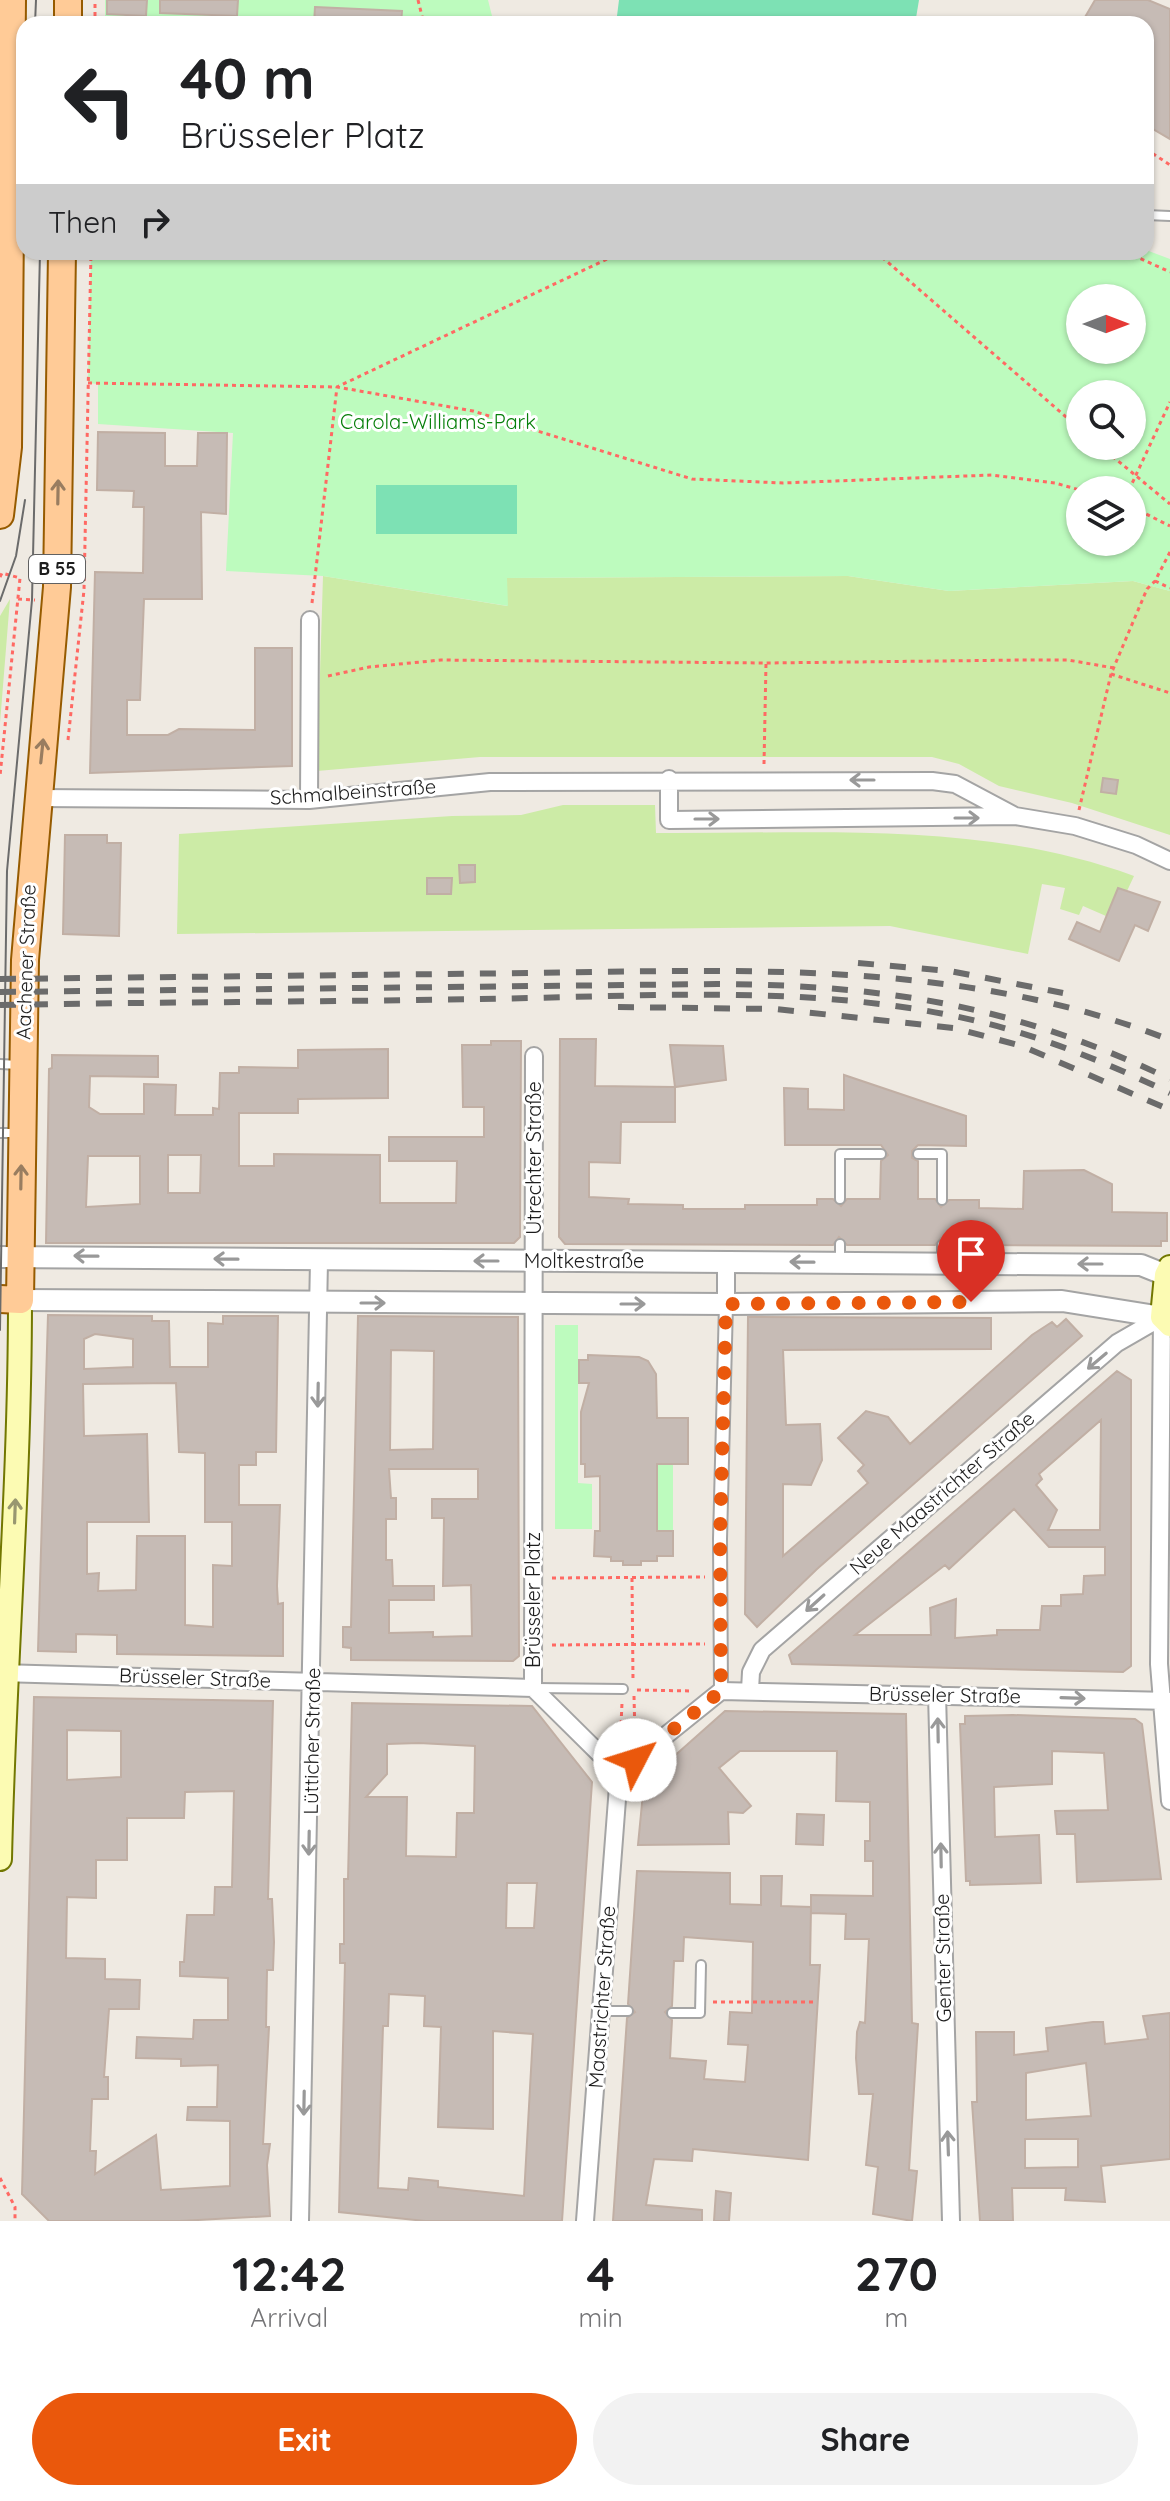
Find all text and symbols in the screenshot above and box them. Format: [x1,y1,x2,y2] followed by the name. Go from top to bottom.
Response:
[180,43,315,113] text: 40 m
[48,48,152,152] icon: left
[180,112,425,157] text: Brüsseler Platz
[133,200,177,244] icon: right
[48,203,117,241] text: Then
[1066,284,1146,364] north arrow
[1066,284,1146,556] map controls
[1066,380,1146,460] button: search
[340,409,536,434] park label: Carola-Williams-Park
[1066,476,1146,556] button: layers
[50,479,66,506] one-way arrow
[29,555,85,583] road number: B 55
[34,738,49,765] one-way arrow
[269,773,437,810] street label: Schmalbeinstraße
[849,773,876,788] one-way arrow
[953,810,980,826] one-way arrow
[693,811,720,827] one-way arrow
[10,884,41,1040] street label: Aachener Straße
[521,1081,546,1235] street label: Utrechter Straße
[14,1164,29,1191] one-way arrow
[937,1220,1005,1302] pin
[949,1232,993,1276] icon: arrive
[73,1248,100,1264] one-way arrow
[524,1248,644,1273] street label: Moltkestraße
[213,1251,240,1266] one-way arrow
[473,1253,500,1269] one-way arrow
[789,1254,816,1270] one-way arrow
[1077,1256,1104,1272] one-way arrow
[359,1295,386,1311] one-way arrow
[619,1296,646,1312] one-way arrow
[1088,1351,1108,1369] one-way arrow
[310,1381,326,1408] one-way arrow
[844,1405,1039,1580] street label: Neue Maastrichter Straße
[7,1498,22,1525] one-way arrow
[520,1532,545,1668] street label: Brüsseler Platz
[806,1593,826,1611] one-way arrow
[119,1662,271,1693] street label: Brüsseler Straße
[298,1667,325,1815] street label: Lütticher Straße
[869,1681,1021,1708] street label: Brüsseler Straße
[1059,1690,1086,1706] one-way arrow
[930,1717,946,1744] one-way arrow
[593,1718,677,1802] position arrow
[302,1829,317,1856] one-way arrow
[933,1842,948,1869] one-way arrow
[929,1893,956,2023] street label: Genter Straße
[583,1905,620,2089] street label: Maastrichter Straße
[296,2089,311,2116] one-way arrow
[940,2130,955,2157] one-way arrow
[232,2243,347,2303] text: 12:42
[587,2243,615,2303] text: 4
[855,2243,938,2303] text: 270
[250,2301,328,2334] text: Arrival
[579,2301,623,2334] text: min
[885,2301,908,2334] text: m
[32,2393,577,2485] button: Exit
[593,2393,1138,2485] button: Share

